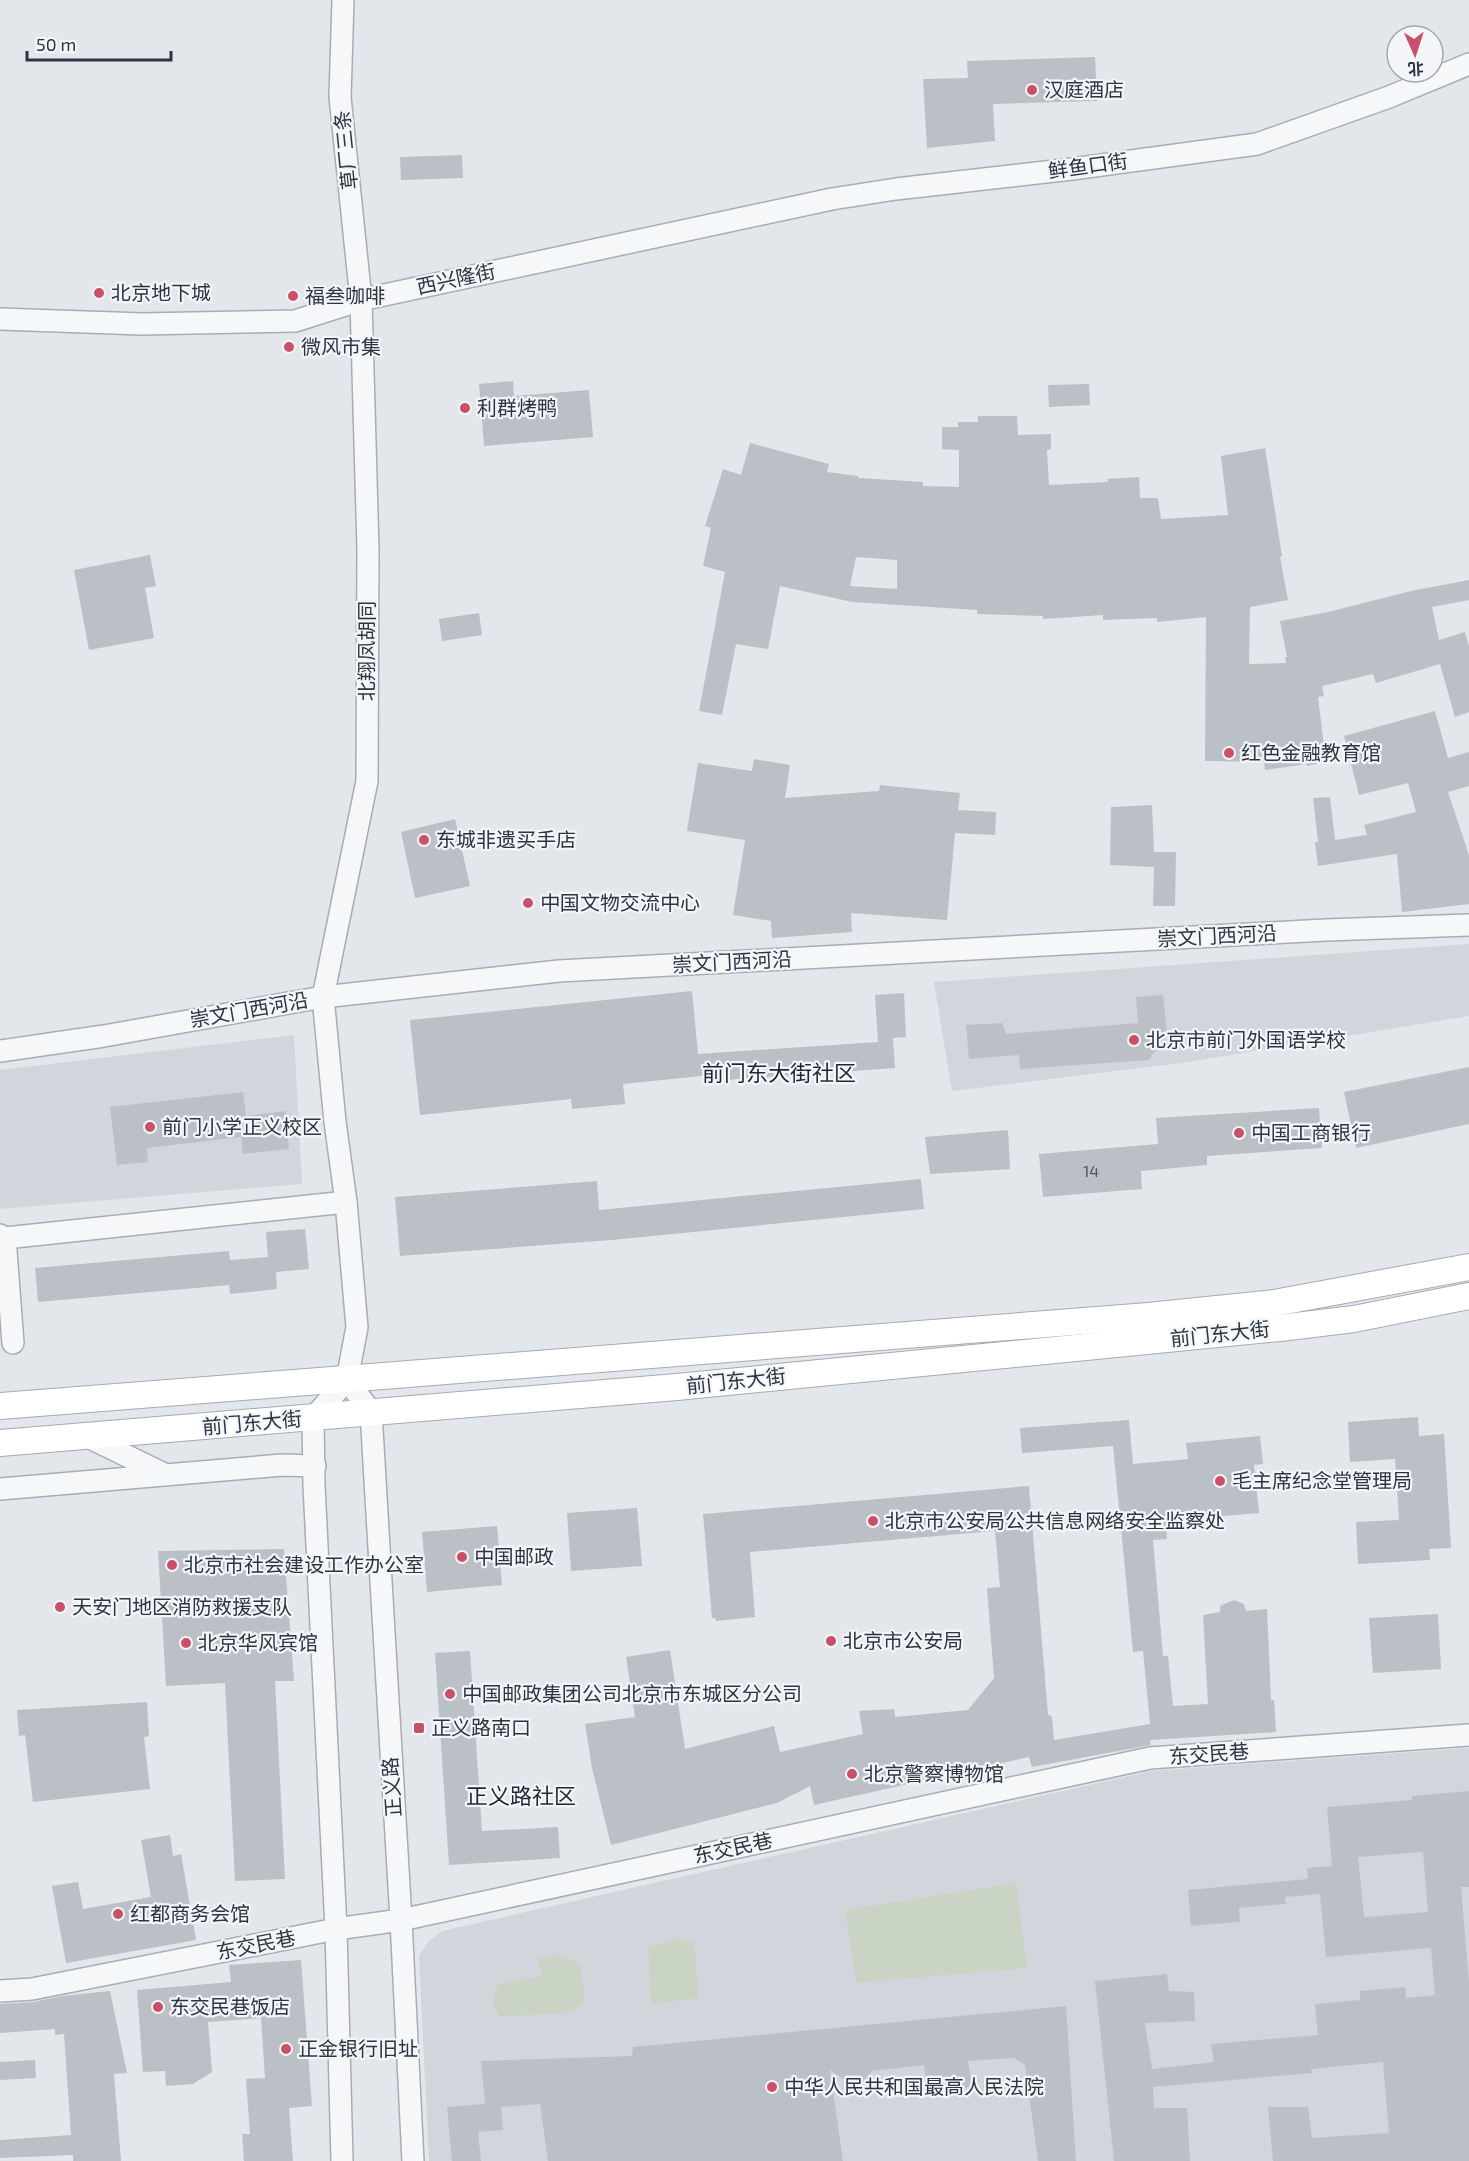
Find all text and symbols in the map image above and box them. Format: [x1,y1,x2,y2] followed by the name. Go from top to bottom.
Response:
[27,24,171,62] scale bar
[1385,24,1445,84] north arrow
[36,33,76,55] text: 50 m
[1407,60,1424,79] text: 北
[1044,77,1124,101] place label: 汉庭酒店
[1025,83,1039,97] marker: 汉庭酒店
[329,109,361,191] street label: 草厂三条
[1047,148,1129,182] street label: 鲜鱼口街
[414,258,497,298] street label: 西兴隆街
[111,280,211,304] place label: 北京地下城
[305,283,385,307] place label: 福叁咖啡
[92,286,106,300] marker: 北京地下城
[286,289,300,303] marker: 福叁咖啡
[301,334,381,358] place label: 微风市集
[282,340,296,354] marker: 微风市集
[477,395,557,419] place label: 利群烤鸭
[458,401,472,415] marker: 利群烤鸭
[354,601,378,701] street label: 北翔凤胡同
[1241,740,1381,764] place label: 红色金融教育馆
[1222,746,1236,760] marker: 红色金融教育馆
[436,827,576,851] place label: 东城非遗买手店
[417,833,431,847] marker: 东城非遗买手店
[540,890,700,914] place label: 中国文物交流中心
[521,896,535,910] marker: 中国文物交流中心
[1156,920,1277,950] street label: 崇文门西河沿
[671,946,792,976] street label: 崇文门西河沿
[188,987,310,1031] street label: 崇文门西河沿
[1146,1027,1346,1051] place label: 北京市前门外国语学校
[1127,1033,1141,1047] marker: 北京市前门外国语学校
[702,1059,856,1085] district label: 前门东大街社区
[162,1114,322,1138] place label: 前门小学正义校区
[143,1120,157,1134] marker: 前门小学正义校区
[1251,1120,1371,1144] place label: 中国工商银行
[1232,1126,1246,1140] marker: 中国工商银行
[1083,1161,1099,1180] house number: 14
[1169,1316,1271,1350] street label: 前门东大街
[685,1363,787,1397] street label: 前门东大街
[201,1406,303,1438] street label: 前门东大街
[1232,1468,1412,1492] place label: 毛主席纪念堂管理局
[1213,1474,1227,1488] marker: 毛主席纪念堂管理局
[885,1508,1225,1532] place label: 北京市公安局公共信息网络安全监察处
[866,1514,880,1528] marker: 北京市公安局公共信息网络安全监察处
[474,1544,554,1568] place label: 中国邮政
[455,1550,469,1564] marker: 中国邮政
[184,1552,424,1576] place label: 北京市社会建设工作办公室
[165,1558,179,1572] marker: 北京市社会建设工作办公室
[72,1594,292,1618] place label: 天安门地区消防救援支队
[53,1600,67,1614] marker: 天安门地区消防救援支队
[843,1628,963,1652] place label: 北京市公安局
[198,1630,318,1654] place label: 北京华风宾馆
[824,1634,838,1648] marker: 北京市公安局
[179,1636,193,1650] marker: 北京华风宾馆
[462,1681,802,1705] place label: 中国邮政集团公司北京市东城区分公司
[443,1687,457,1701] marker: 中国邮政集团公司北京市东城区分公司
[431,1715,531,1739] place label: 正义路南口
[412,1721,426,1735] marker: 正义路南口
[1168,1738,1250,1768] street label: 东交民巷
[377,1756,405,1818] street label: 正义路
[864,1761,1004,1785] place label: 北京警察博物馆
[845,1767,859,1781] marker: 北京警察博物馆
[466,1782,576,1808] district label: 正义路社区
[691,1827,774,1867] street label: 东交民巷
[130,1901,250,1925] place label: 红都商务会馆
[111,1907,125,1921] marker: 红都商务会馆
[214,1925,297,1963] street label: 东交民巷
[170,1994,290,2018] place label: 东交民巷饭店
[151,2000,165,2014] marker: 东交民巷饭店
[298,2036,418,2060] place label: 正金银行旧址
[279,2042,293,2056] marker: 正金银行旧址
[784,2074,1044,2098] place label: 中华人民共和国最高人民法院
[765,2080,779,2094] marker: 中华人民共和国最高人民法院

